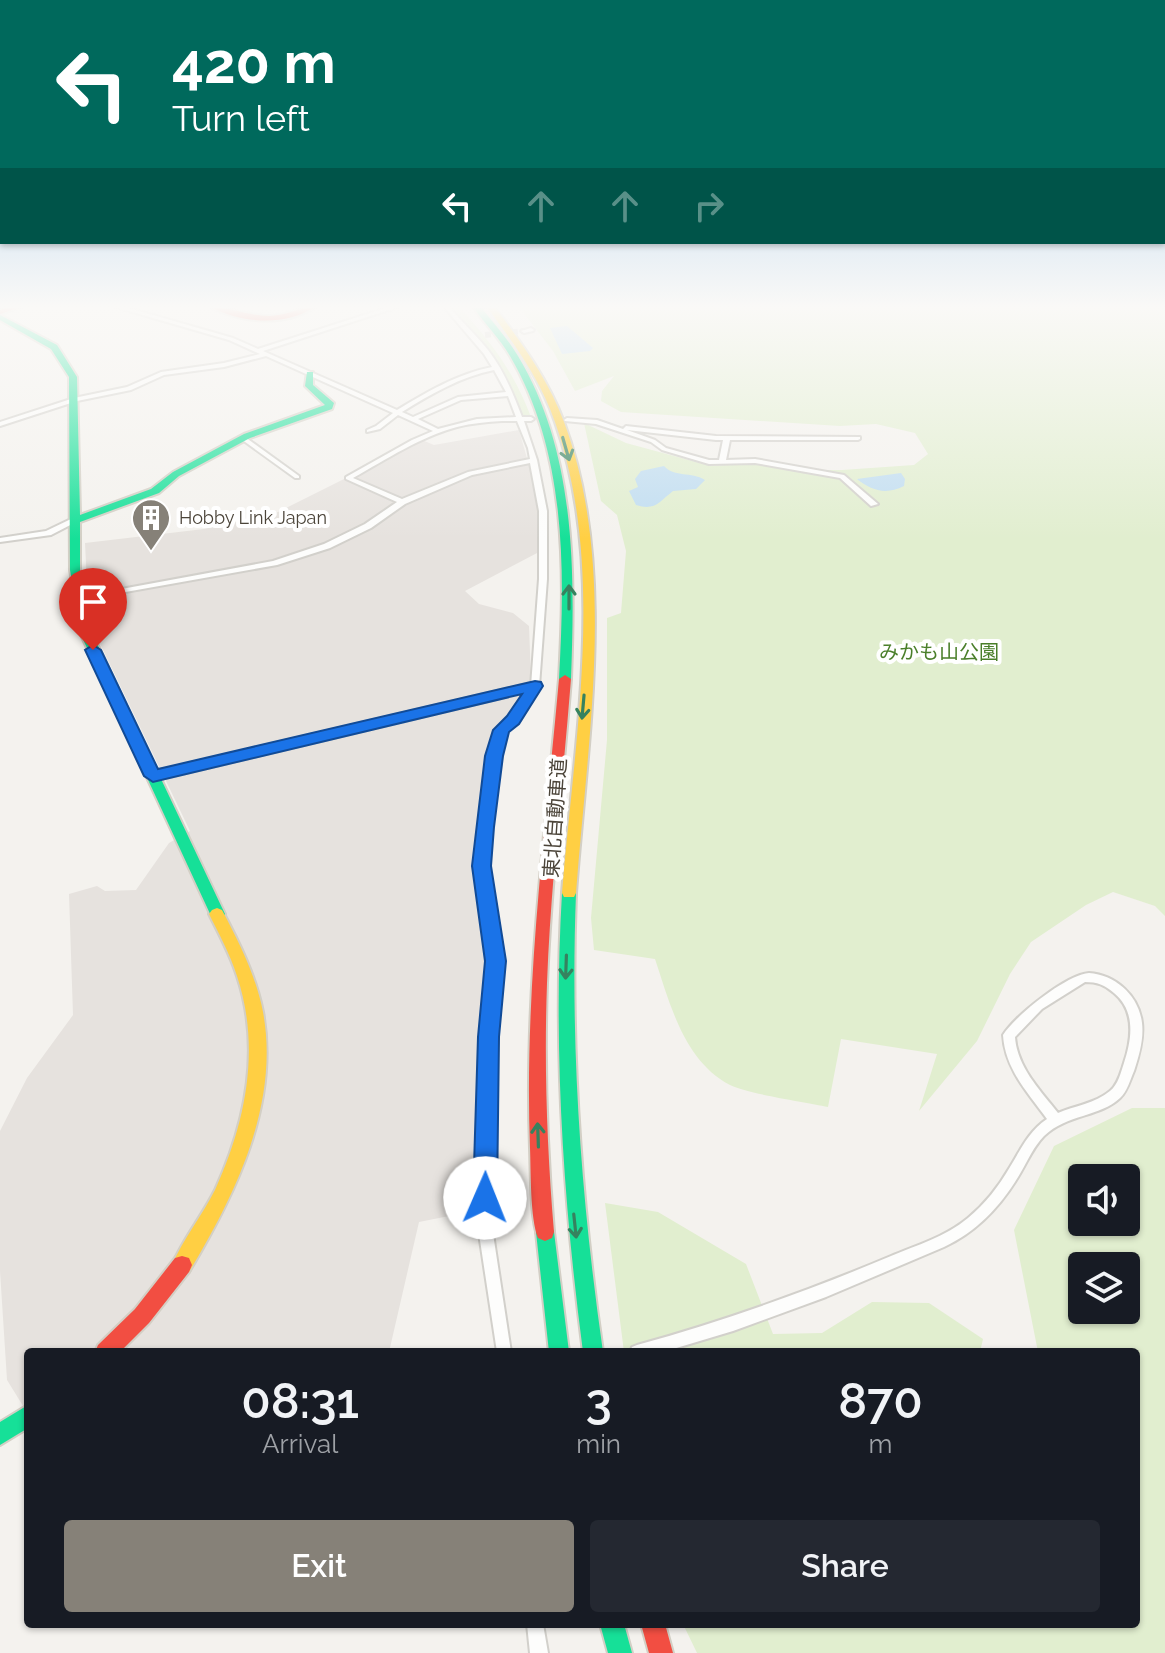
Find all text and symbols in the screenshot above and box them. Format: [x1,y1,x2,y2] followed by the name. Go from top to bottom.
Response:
[172,30,336,96] text: 420 m
[40,32,144,136] icon: left
[172,97,310,139] text: Turn left
[435,184,479,228] icon: left
[519,184,563,228] icon: ahead
[603,184,647,228] icon: ahead
[687,184,731,228] icon: right
[560,436,575,462] one-way arrow
[130,497,172,552] building icon: Hobby Link Japan
[179,507,327,528] place label: Hobby Link Japan
[59,568,127,650] pin
[71,580,115,624] icon: arrive
[561,584,577,611] one-way arrow
[879,640,999,664] park label: みかも山公園
[576,693,591,720] one-way arrow
[539,757,571,879] street label: 東北自動車道
[558,953,573,980] one-way arrow
[531,1122,546,1149] one-way arrow
[443,1156,527,1240] position arrow
[1068,1164,1140,1324] map controls
[1068,1164,1140,1236] button: sound
[568,1212,583,1239] one-way arrow
[1068,1252,1140,1324] button: layers
[241,1373,359,1429] text: 08:31
[585,1373,612,1429] text: 3
[838,1373,923,1429] text: 870
[262,1429,338,1459] text: Arrival
[576,1429,621,1459] text: min
[869,1429,892,1459] text: m
[64,1520,574,1612] button: Exit
[590,1520,1100,1612] button: Share

